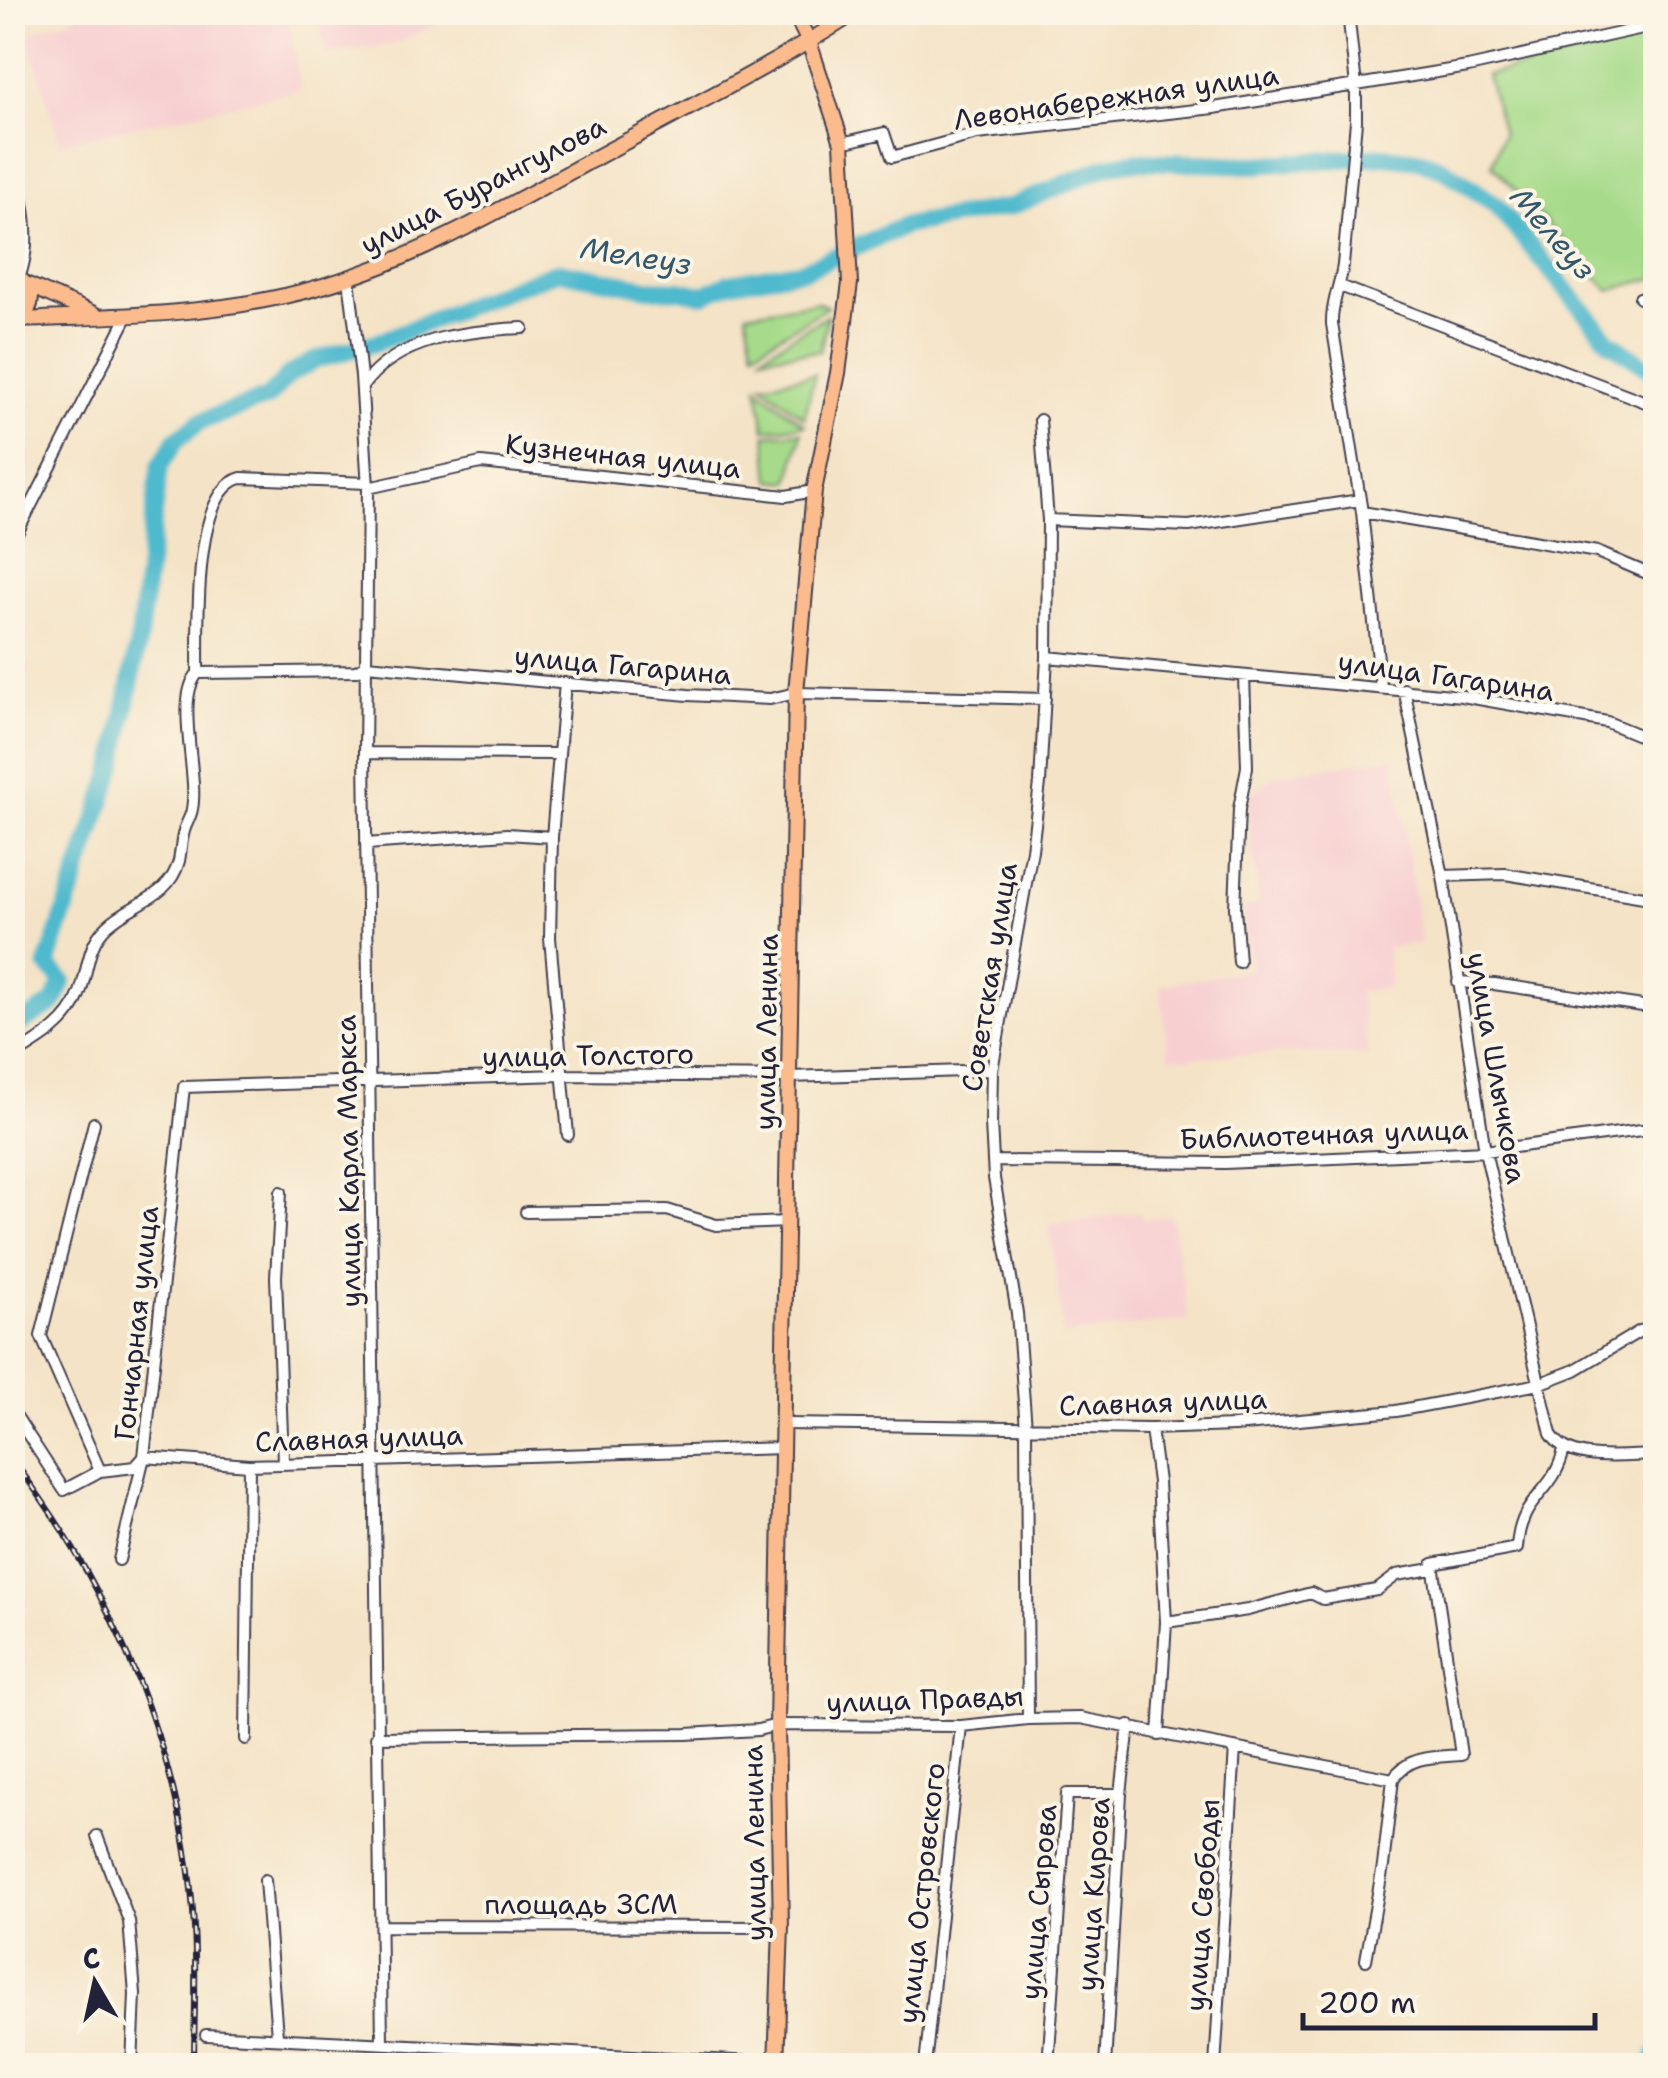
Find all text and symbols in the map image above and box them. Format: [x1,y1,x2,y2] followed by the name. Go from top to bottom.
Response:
[951,55,1281,139] street label: Левонабережная улица
[354,107,612,263] street label: улица Бурангулова
[1501,177,1605,289] water label: Мелеуз
[578,227,694,285] water label: Мелеуз
[503,425,743,487] street label: Кузнечная улица
[513,637,733,693] street label: улица Гагарина
[1335,642,1557,710] street label: улица Гагарина
[952,860,1026,1094] street label: Советская улица
[745,933,787,1131] street label: улица Ленина
[1458,949,1536,1187] street label: улица Шлычкова
[326,1014,370,1308] street label: улица Карла Маркса
[482,1034,694,1076] street label: улица Толстого
[1179,1110,1469,1158] street label: Библиотечная улица
[105,1204,167,1442] street label: Гончарная улица
[1058,1379,1268,1425] street label: Славная улица
[254,1415,464,1461] street label: Славная улица
[825,1677,1025,1721] street label: улица Правды
[733,1744,775,1942] street label: улица Ленина
[888,1761,954,2025] street label: улица Островского
[1067,1796,1119,1992] street label: улица Кирова
[1176,1797,1228,2013] street label: улица Свободы
[1011,1803,1065,2001] street label: улица Сырова
[484,1885,678,1923] street label: площадь ЗСМ
[45,1933,145,2033] north arrow
[80,1938,103,1978] text: С
[1303,1968,1596,2030] scale bar
[1318,1982,1416,2023] text: 200 m

